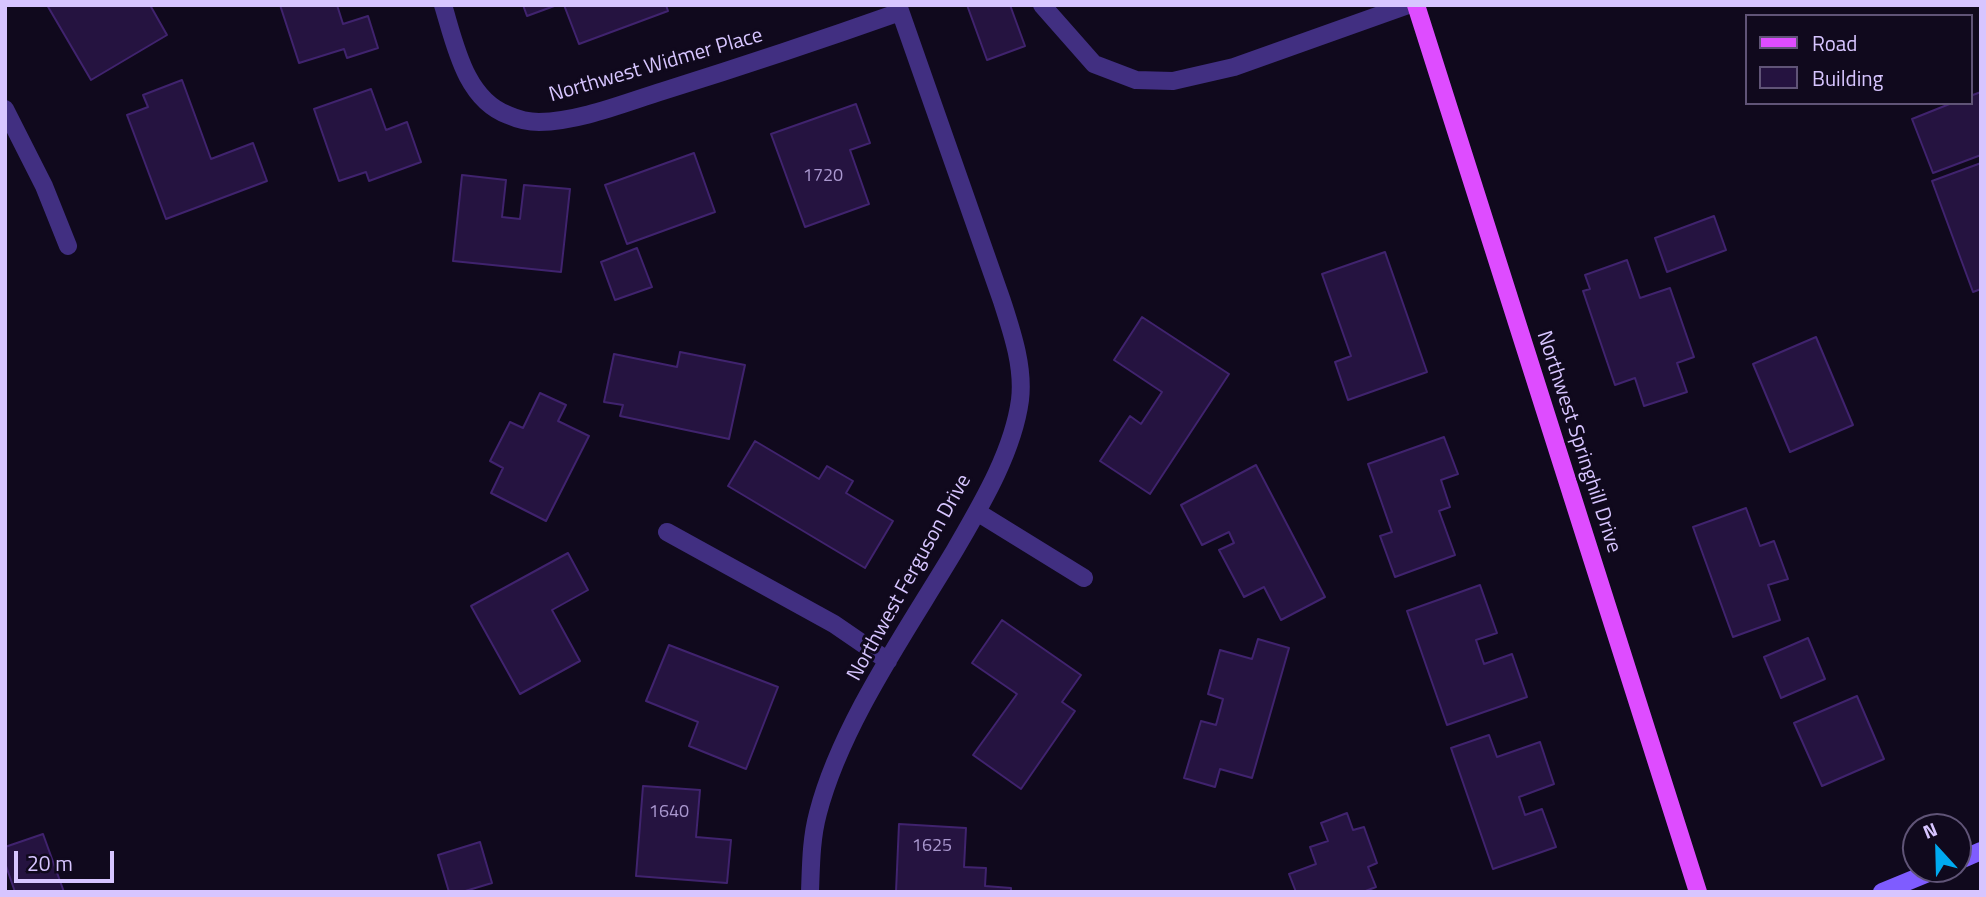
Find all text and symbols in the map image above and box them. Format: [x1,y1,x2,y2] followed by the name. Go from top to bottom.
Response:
[1744,14,1972,105] legend
[546,23,766,109] street label: Northwest Widmer Place
[1812,27,1857,59] text: Road
[1812,62,1883,94] text: Building
[803,166,843,188] house number: 1720
[1530,328,1626,556] street label: Northwest Springhill Drive
[843,470,977,686] street label: Northwest Ferguson Drive
[649,802,689,824] house number: 1640
[1902,813,1972,883] north arrow
[1918,814,1941,846] text: N
[912,836,952,858] house number: 1625
[18,838,117,882] scale bar
[27,847,73,879] text: 20 m

